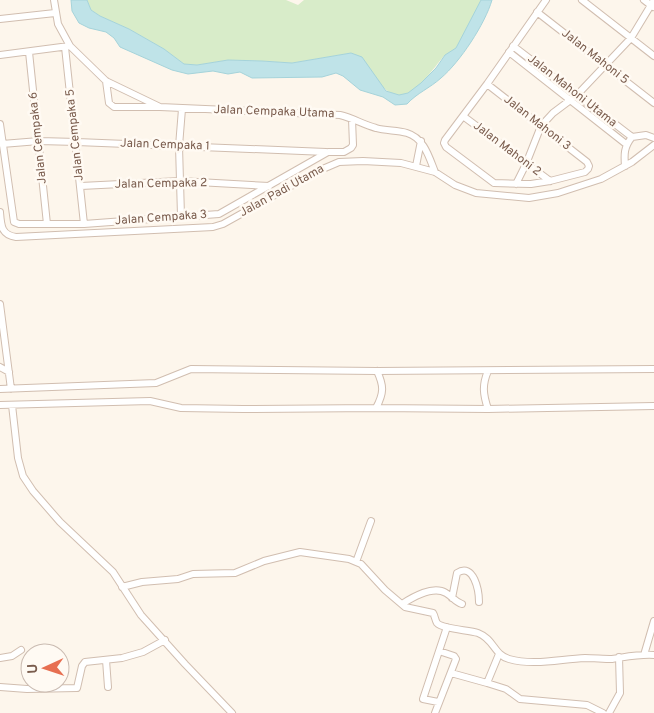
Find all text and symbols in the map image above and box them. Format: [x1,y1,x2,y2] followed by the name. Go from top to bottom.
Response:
[558,26,632,88] street label: Jalan Mahoni 5
[524,51,620,131] street label: Jalan Mahoni Utama
[62,88,88,182] street label: Jalan Cempaka 5
[25,91,51,185] street label: Jalan Cempaka 6
[500,92,574,154] street label: Jalan Mahoni 3
[213,102,335,122] street label: Jalan Cempaka Utama
[470,118,544,180] street label: Jalan Mahoni 2
[120,135,210,155] street label: Jalan Cempaka 1
[237,161,327,221] street label: Jalan Padi Utama
[115,175,207,193] street label: Jalan Cempaka 2
[114,207,208,229] street label: Jalan Cempaka 3
[20,643,70,693] north arrow
[25,663,42,674] text: U

